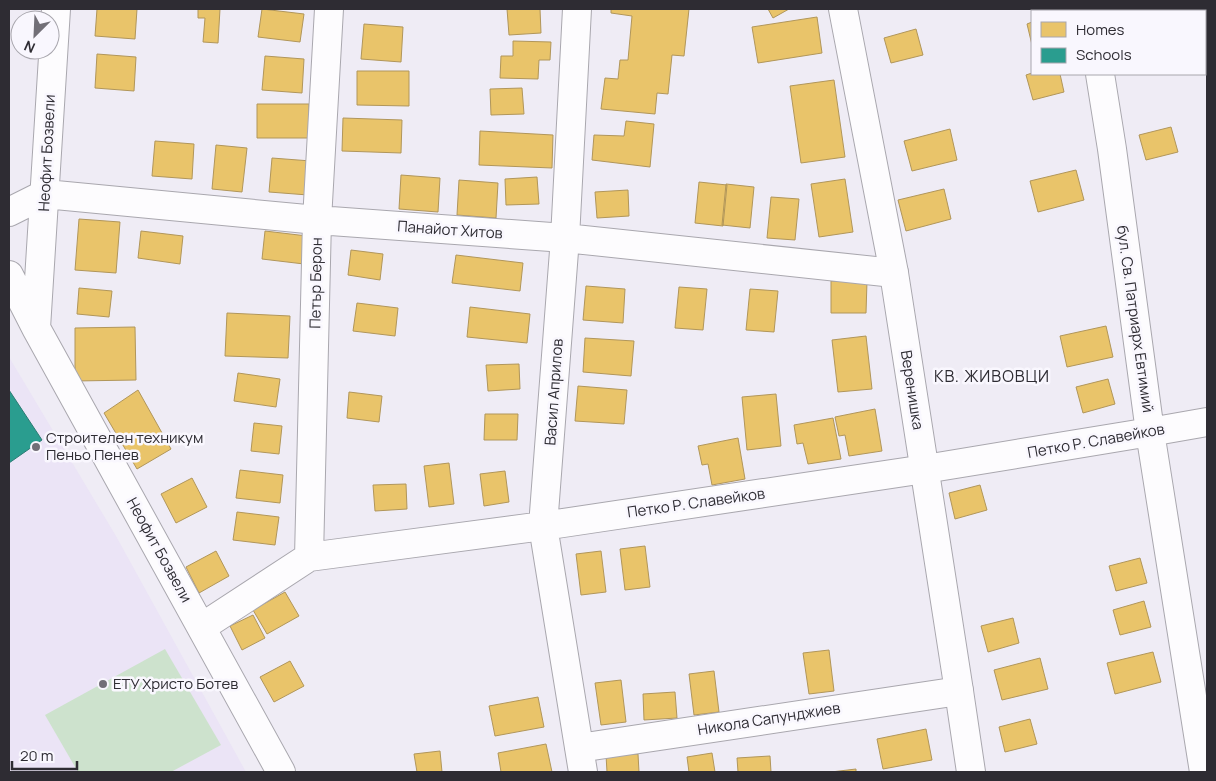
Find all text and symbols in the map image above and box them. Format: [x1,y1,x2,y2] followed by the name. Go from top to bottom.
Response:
[10,10,60,60] north arrow
[1031,10,1206,75] legend
[1076,19,1125,40] text: Homes
[21,37,38,58] text: N
[1076,44,1132,65] text: Schools
[33,94,60,212] street label: Неофит Бозвели
[397,215,503,244] street label: Панайот Хитов
[1112,224,1159,414] street label: бул. Св. Патриарх Евтимий
[304,237,327,329] street label: Петър Берон
[539,338,568,446] street label: Васил Априлов
[896,349,929,431] street label: Веренишка
[934,365,1050,387] district label: КВ. ЖИВОВЦИ
[1026,418,1166,463] street label: Петко Р. Славейков
[46,427,203,465] place label: Строителен техникум Пеньо Пенев
[30,441,42,453] marker: Строителен техникум Пеньо Пенев
[626,482,766,523] street label: Петко Р. Славейков
[122,493,197,606] street label: Неофит Бозвели
[113,673,238,694] place label: ЕТУ Христо Ботев
[97,678,109,690] marker: ЕТУ Христо Ботев
[696,697,842,740] street label: Никола Сапунджиев
[12,738,78,770] scale bar
[20,745,53,766] text: 20 m

